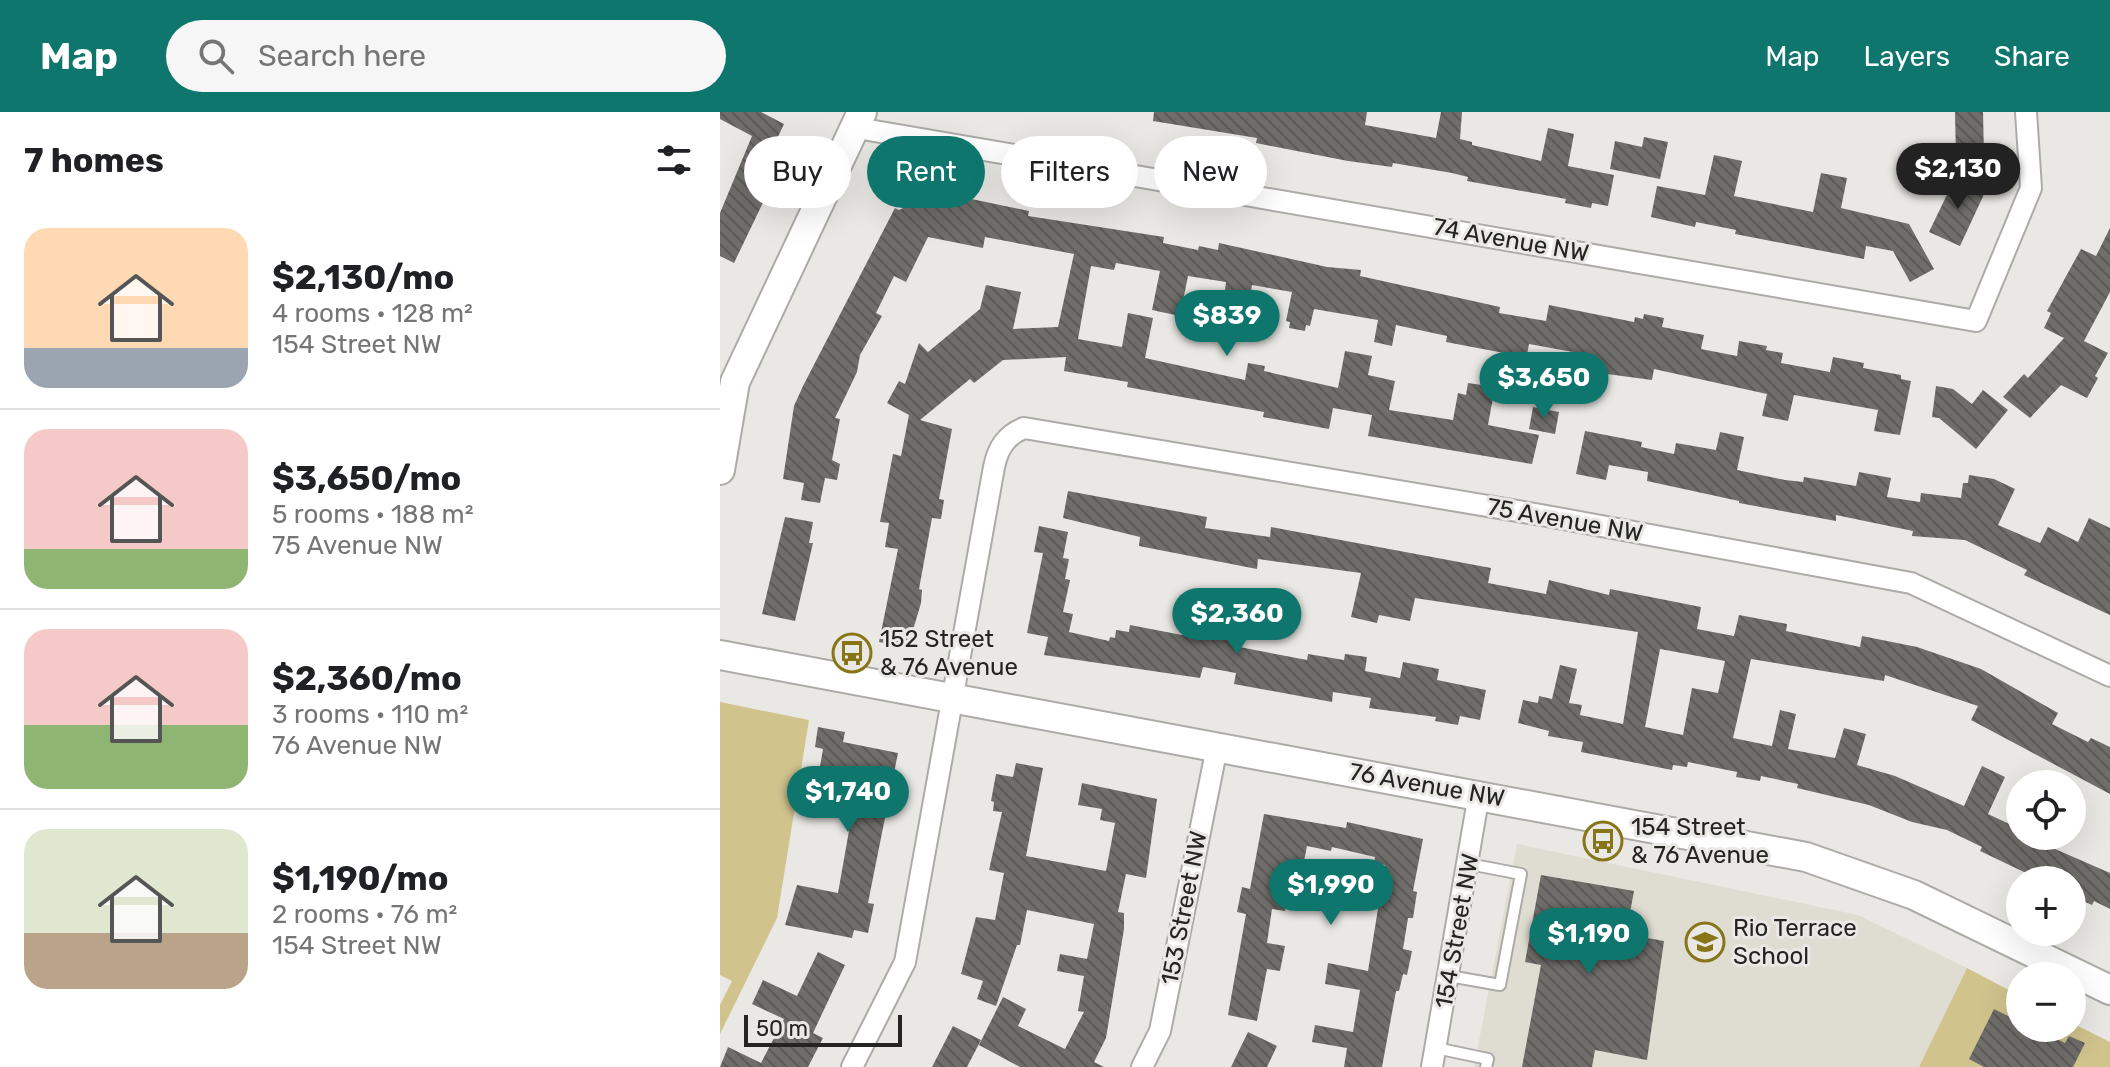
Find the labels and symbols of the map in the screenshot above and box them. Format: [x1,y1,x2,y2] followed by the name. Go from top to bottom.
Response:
[1893,143,2023,211] pin: $2,130
[1431,213,1591,267] street label: 74 Avenue NW
[1180,290,1274,358] pin: $839
[1479,352,1609,420] pin: $3,650
[1485,493,1645,547] street label: 75 Avenue NW
[1172,588,1302,656] pin: $2,360
[880,625,1018,681] place label: 152 Street & 76 Avenue
[831,632,873,674] bus stop icon: 152 Street & 76 Avenue
[1347,758,1507,812] street label: 76 Avenue NW
[783,766,913,834] pin: $1,740
[1631,813,1769,869] place label: 154 Street & 76 Avenue
[1582,820,1624,862] bus stop icon: 154 Street & 76 Avenue
[1155,829,1213,987] street label: 153 Street NW
[1430,852,1484,1010] street label: 154 Street NW
[1266,859,1396,927] pin: $1,990
[1524,908,1654,976] pin: $1,190
[1733,914,1857,970] place label: Rio Terrace School
[1684,921,1726,963] school or university icon: Rio Terrace School
[744,1011,902,1047] scale bar

